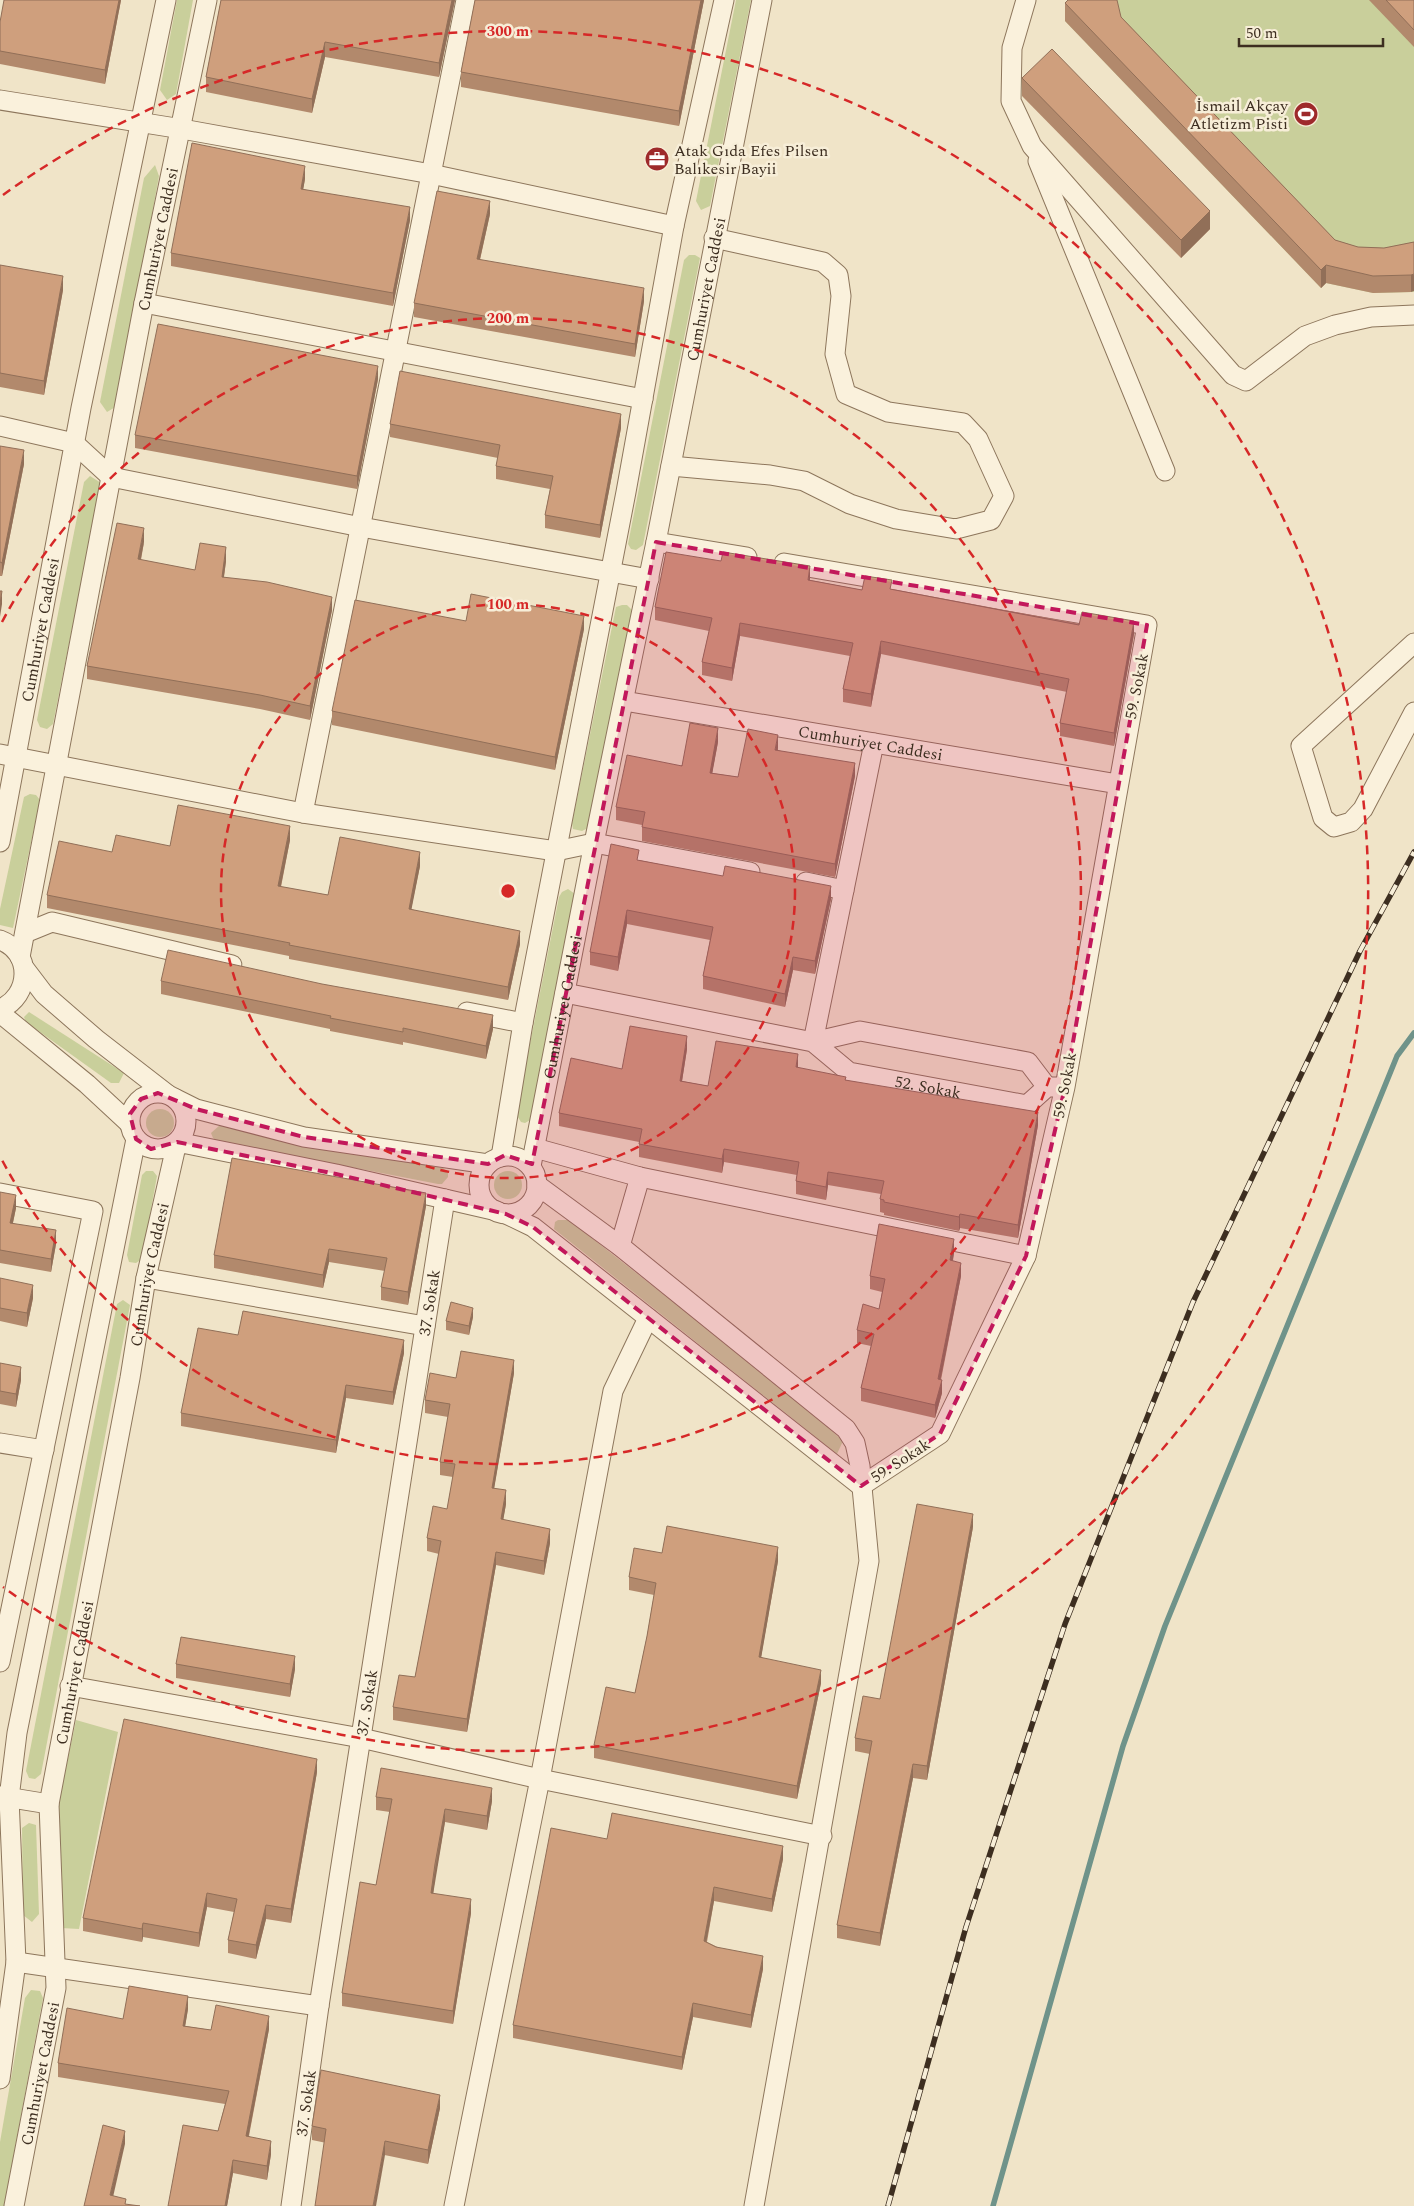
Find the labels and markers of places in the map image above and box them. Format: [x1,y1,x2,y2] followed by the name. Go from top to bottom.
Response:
[1190,94,1289,136] place label: İsmail Akçay Atletizm Pisti
[1293,101,1319,127] sports icon: İsmail Akçay Atletizm Pisti
[674,139,828,181] place label: Atak Gıda Efes Pilsen Balıkesir Bayii
[644,146,670,172] office icon: Atak Gıda Efes Pilsen Balıkesir Bayii
[499,882,517,900] centre of rings

